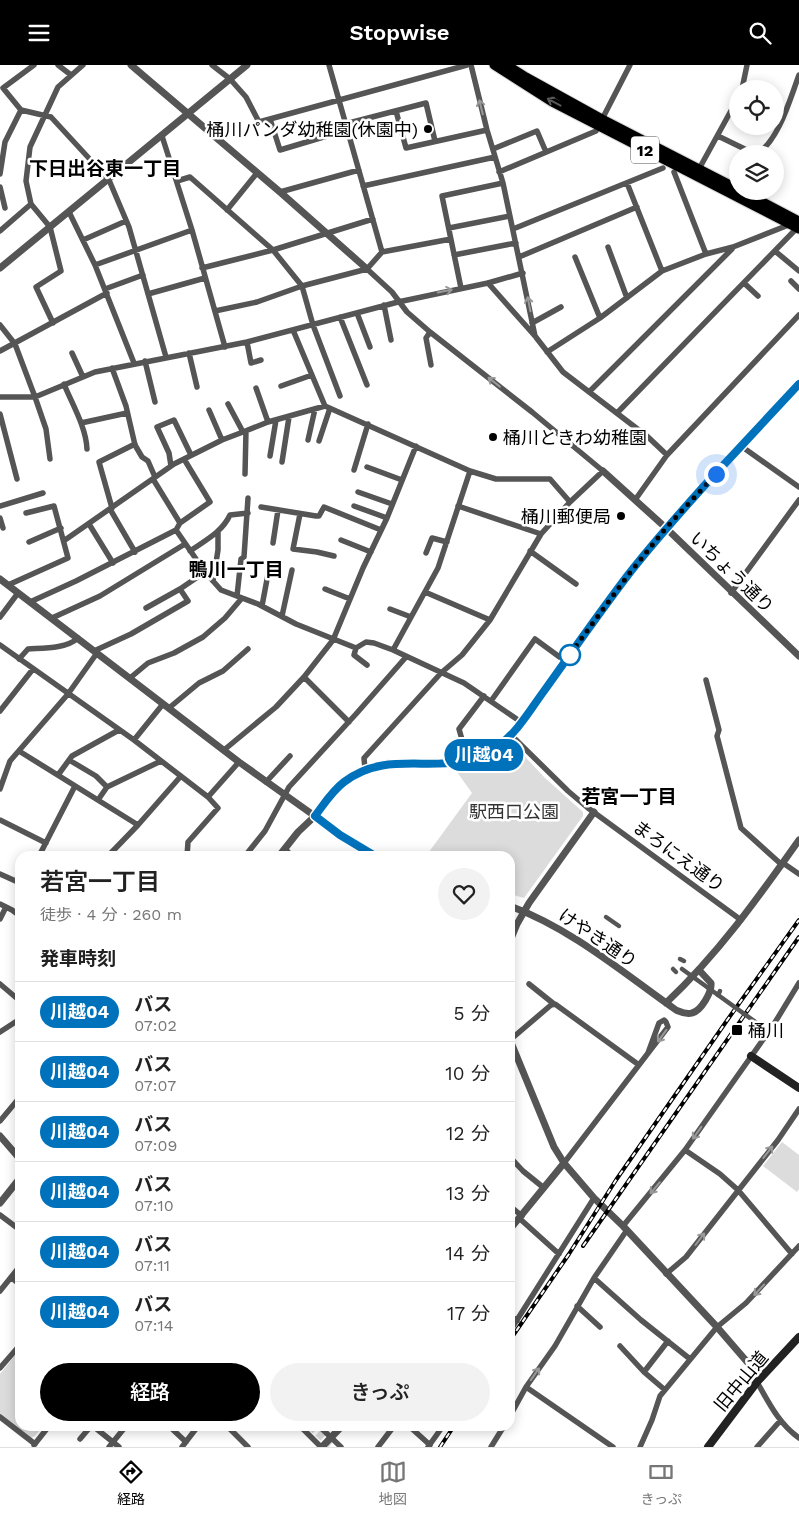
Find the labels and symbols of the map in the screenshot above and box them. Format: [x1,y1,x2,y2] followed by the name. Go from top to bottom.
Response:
[546,97,561,107] one-way arrow
[476,99,485,115] one-way arrow
[207,119,418,140] place label: 桶川パンダ幼稚園(休園中)
[422,123,434,135] marker: 桶川パンダ幼稚園(休園中)
[631,137,659,163] road number: 12
[29,157,181,180] district label: 下日出谷東一丁目
[437,286,453,296] one-way arrow
[523,297,533,313] one-way arrow
[487,377,500,388] one-way arrow
[503,427,647,448] place label: 桶川ときわ幼稚園
[487,431,499,443] marker: 桶川ときわ幼稚園
[704,462,729,487] your location
[521,506,611,527] place label: 桶川郵便局
[615,510,627,522] marker: 桶川郵便局
[686,527,778,617] street label: いちょう通り
[188,558,284,581] district label: 鴨川一丁目
[559,644,581,666] unlabelled marker
[449,739,519,771] line badge: 川越04
[581,785,677,808] district label: 若宮一丁目
[469,801,559,822] park label: 駅西口公園
[629,816,729,896] street label: まろにえ通り
[555,904,641,972] street label: けやき通り
[748,1020,784,1041] place label: 桶川
[730,1023,744,1037] marker: 桶川
[657,1029,667,1043] one-way arrow
[692,1126,702,1140] one-way arrow
[763,1146,774,1159] one-way arrow
[650,1181,661,1194] one-way arrow
[695,1232,705,1246] one-way arrow
[753,1283,765,1296] one-way arrow
[710,1347,772,1415] street label: 旧中山道
[530,1367,540,1381] one-way arrow

